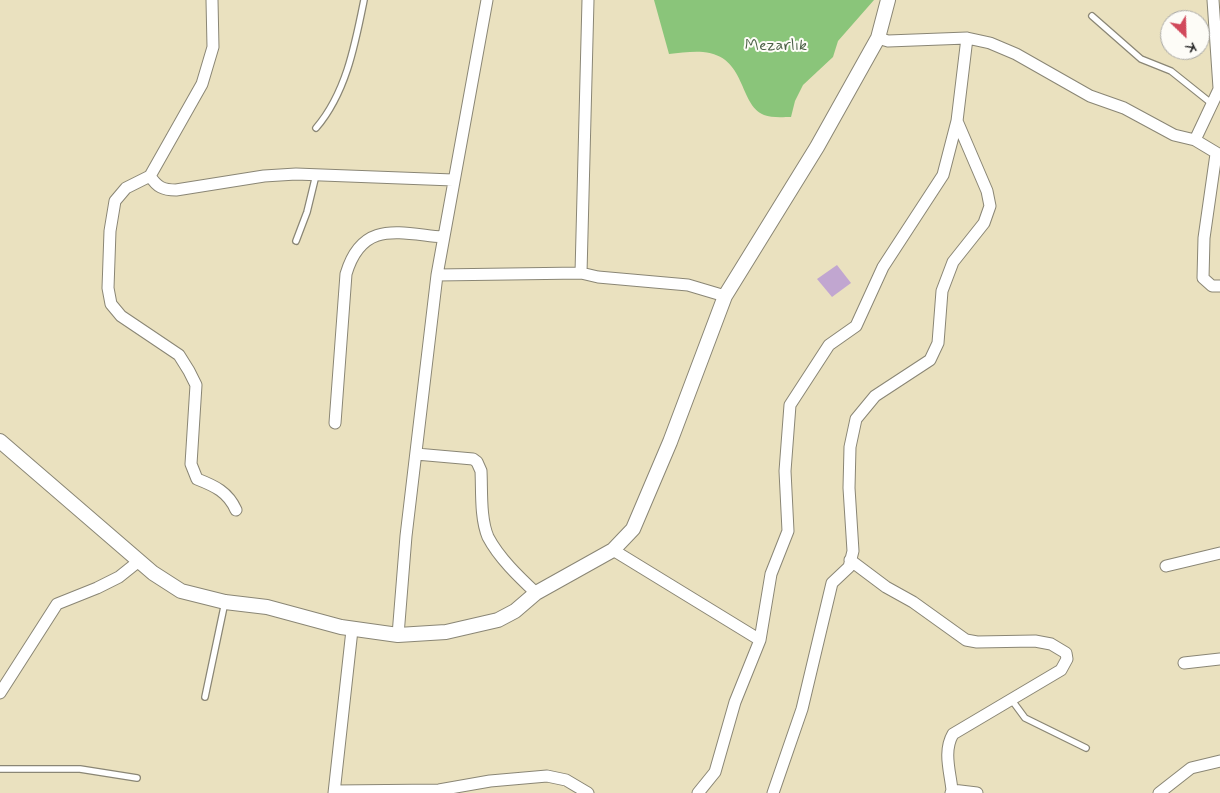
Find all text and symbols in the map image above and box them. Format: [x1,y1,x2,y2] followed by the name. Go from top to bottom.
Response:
[1160,10,1210,60] north arrow
[745,37,807,57] park label: Mezarlık
[1183,38,1199,58] text: K

